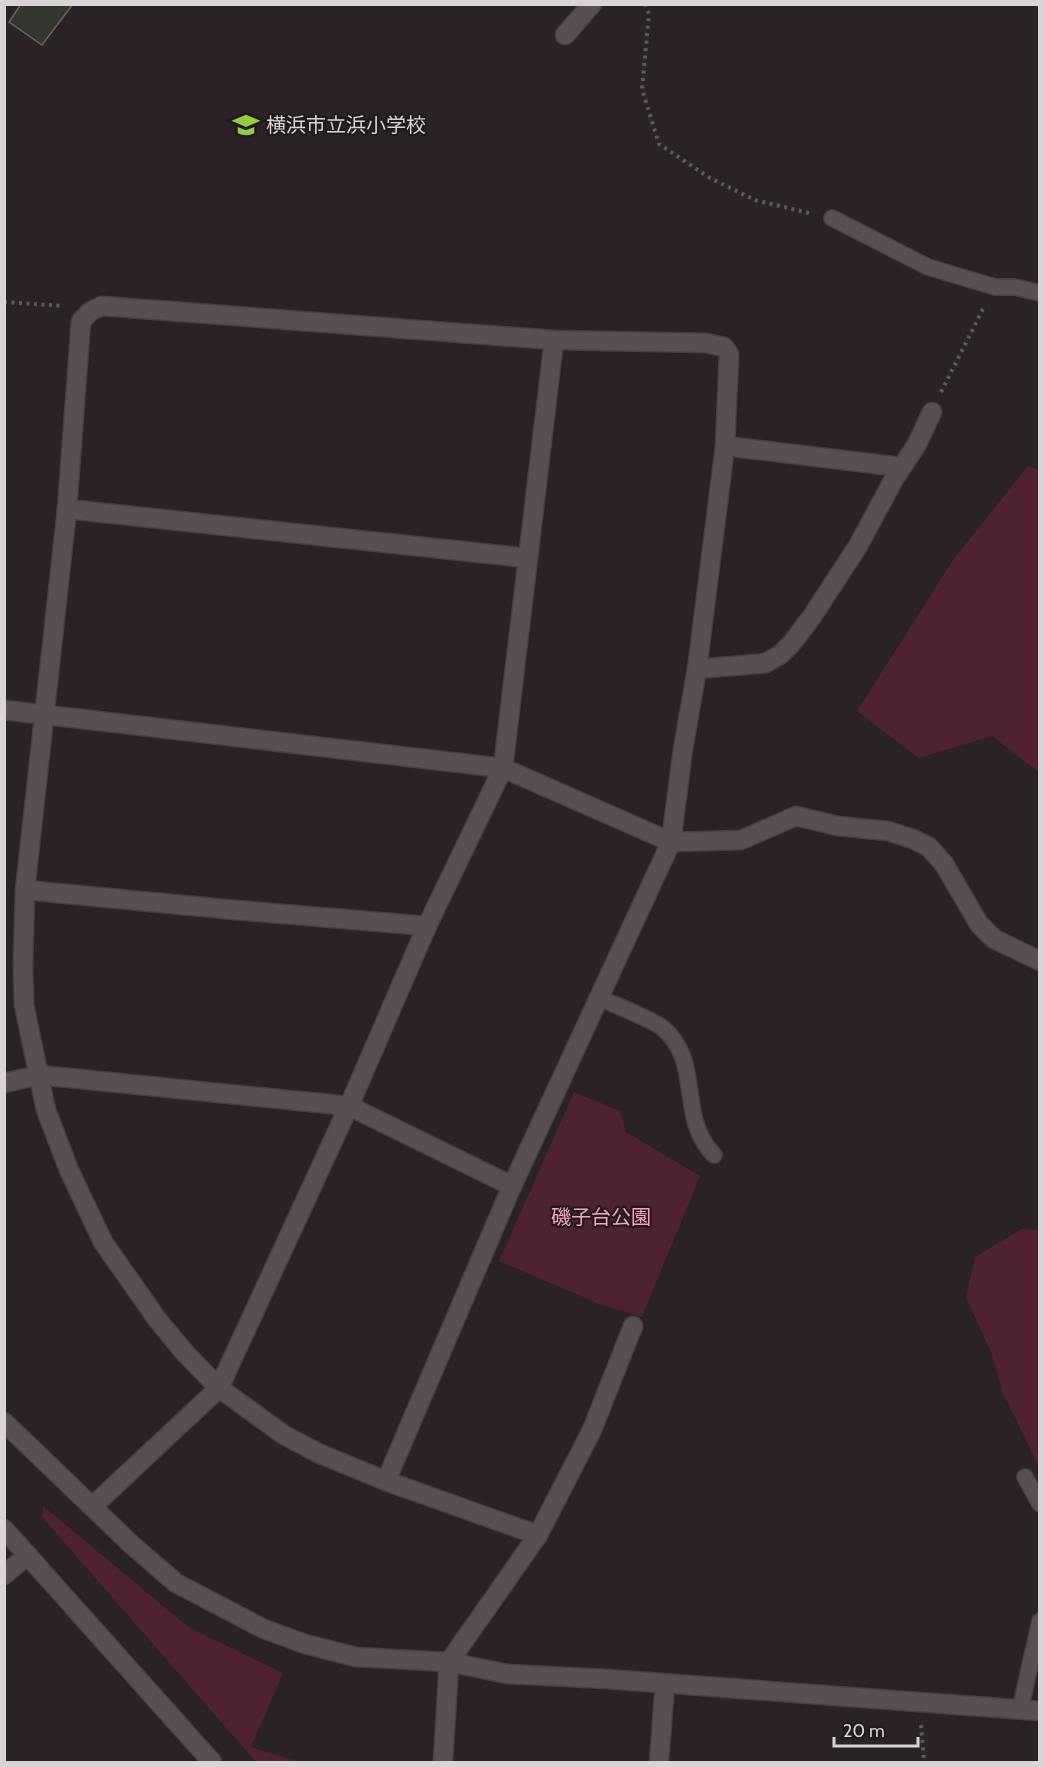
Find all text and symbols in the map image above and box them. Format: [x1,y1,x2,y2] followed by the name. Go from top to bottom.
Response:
[231,110,261,140] school or university icon: 横浜市立浜小学校
[266,113,426,137] place label: 横浜市立浜小学校
[551,1205,651,1229] park label: 磯子台公園
[834,1710,918,1748] scale bar
[843,1720,885,1742] text: 20 m

